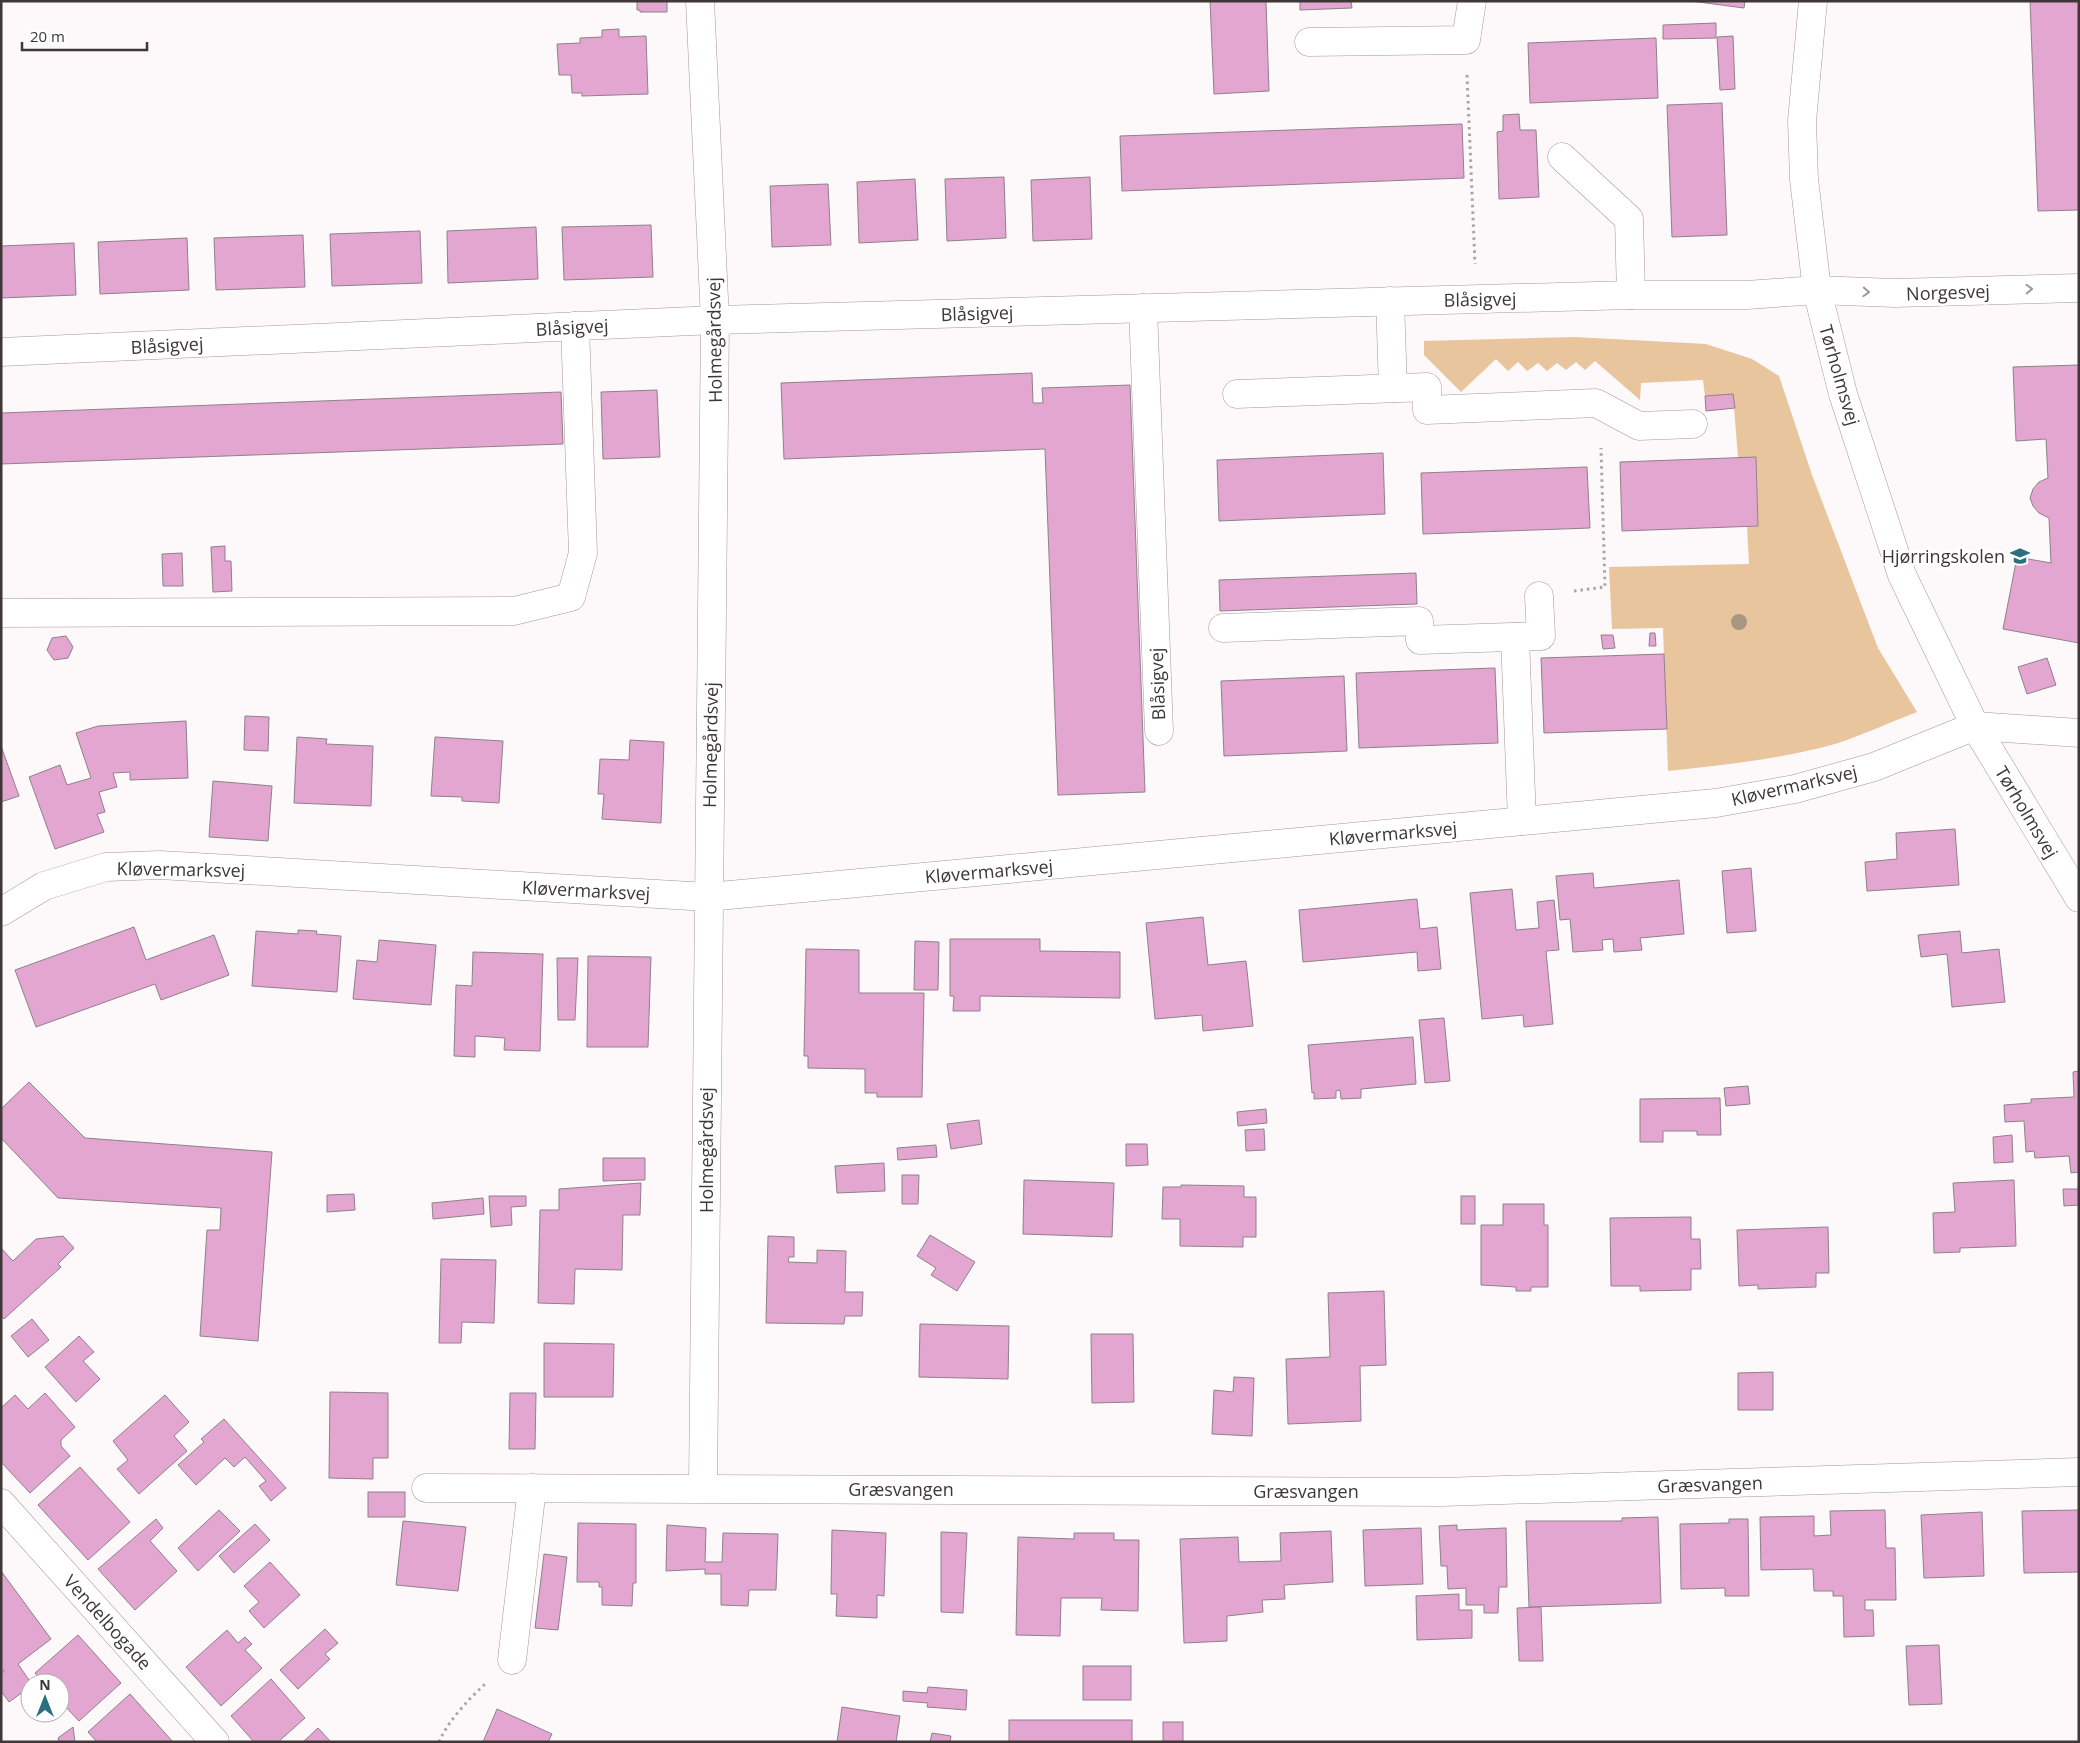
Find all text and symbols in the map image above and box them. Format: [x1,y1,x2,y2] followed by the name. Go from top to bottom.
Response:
[22,20,148,52] scale bar
[30,26,65,46] text: 20 m
[701,277,727,403] street label: Holmegårdsvej
[1906,279,1990,305] street label: Norgesvej
[2025,284,2033,295] one-way arrow
[1443,286,1517,312] street label: Blåsigvej
[1862,286,1870,297] one-way arrow
[940,300,1014,326] street label: Blåsigvej
[535,313,609,341] street label: Blåsigvej
[1814,322,1866,428] street label: Tørholmsvej
[130,331,204,359] street label: Blåsigvej
[1882,544,2005,568] place label: Hjørringskolen
[2009,545,2031,567] school or university icon: Hjørringskolen
[1144,647,1170,721] street label: Blåsigvej
[697,682,723,808] street label: Holmegårdsvej
[1729,759,1859,811] street label: Kløvermarksvej
[1990,762,2064,862] street label: Tørholmsvej
[1328,815,1458,851] street label: Kløvermarksvej
[924,853,1054,889] street label: Kløvermarksvej
[117,856,245,882] street label: Kløvermarksvej
[521,875,651,905] street label: Kløvermarksvej
[694,1087,718,1213] street label: Holmegårdsvej
[1657,1470,1763,1498] street label: Græsvangen
[848,1477,954,1501] street label: Græsvangen
[1253,1479,1359,1503] street label: Græsvangen
[59,1569,157,1675] street label: Vendelbogade
[20,1673,70,1723] north arrow
[39,1675,51,1694] text: N

